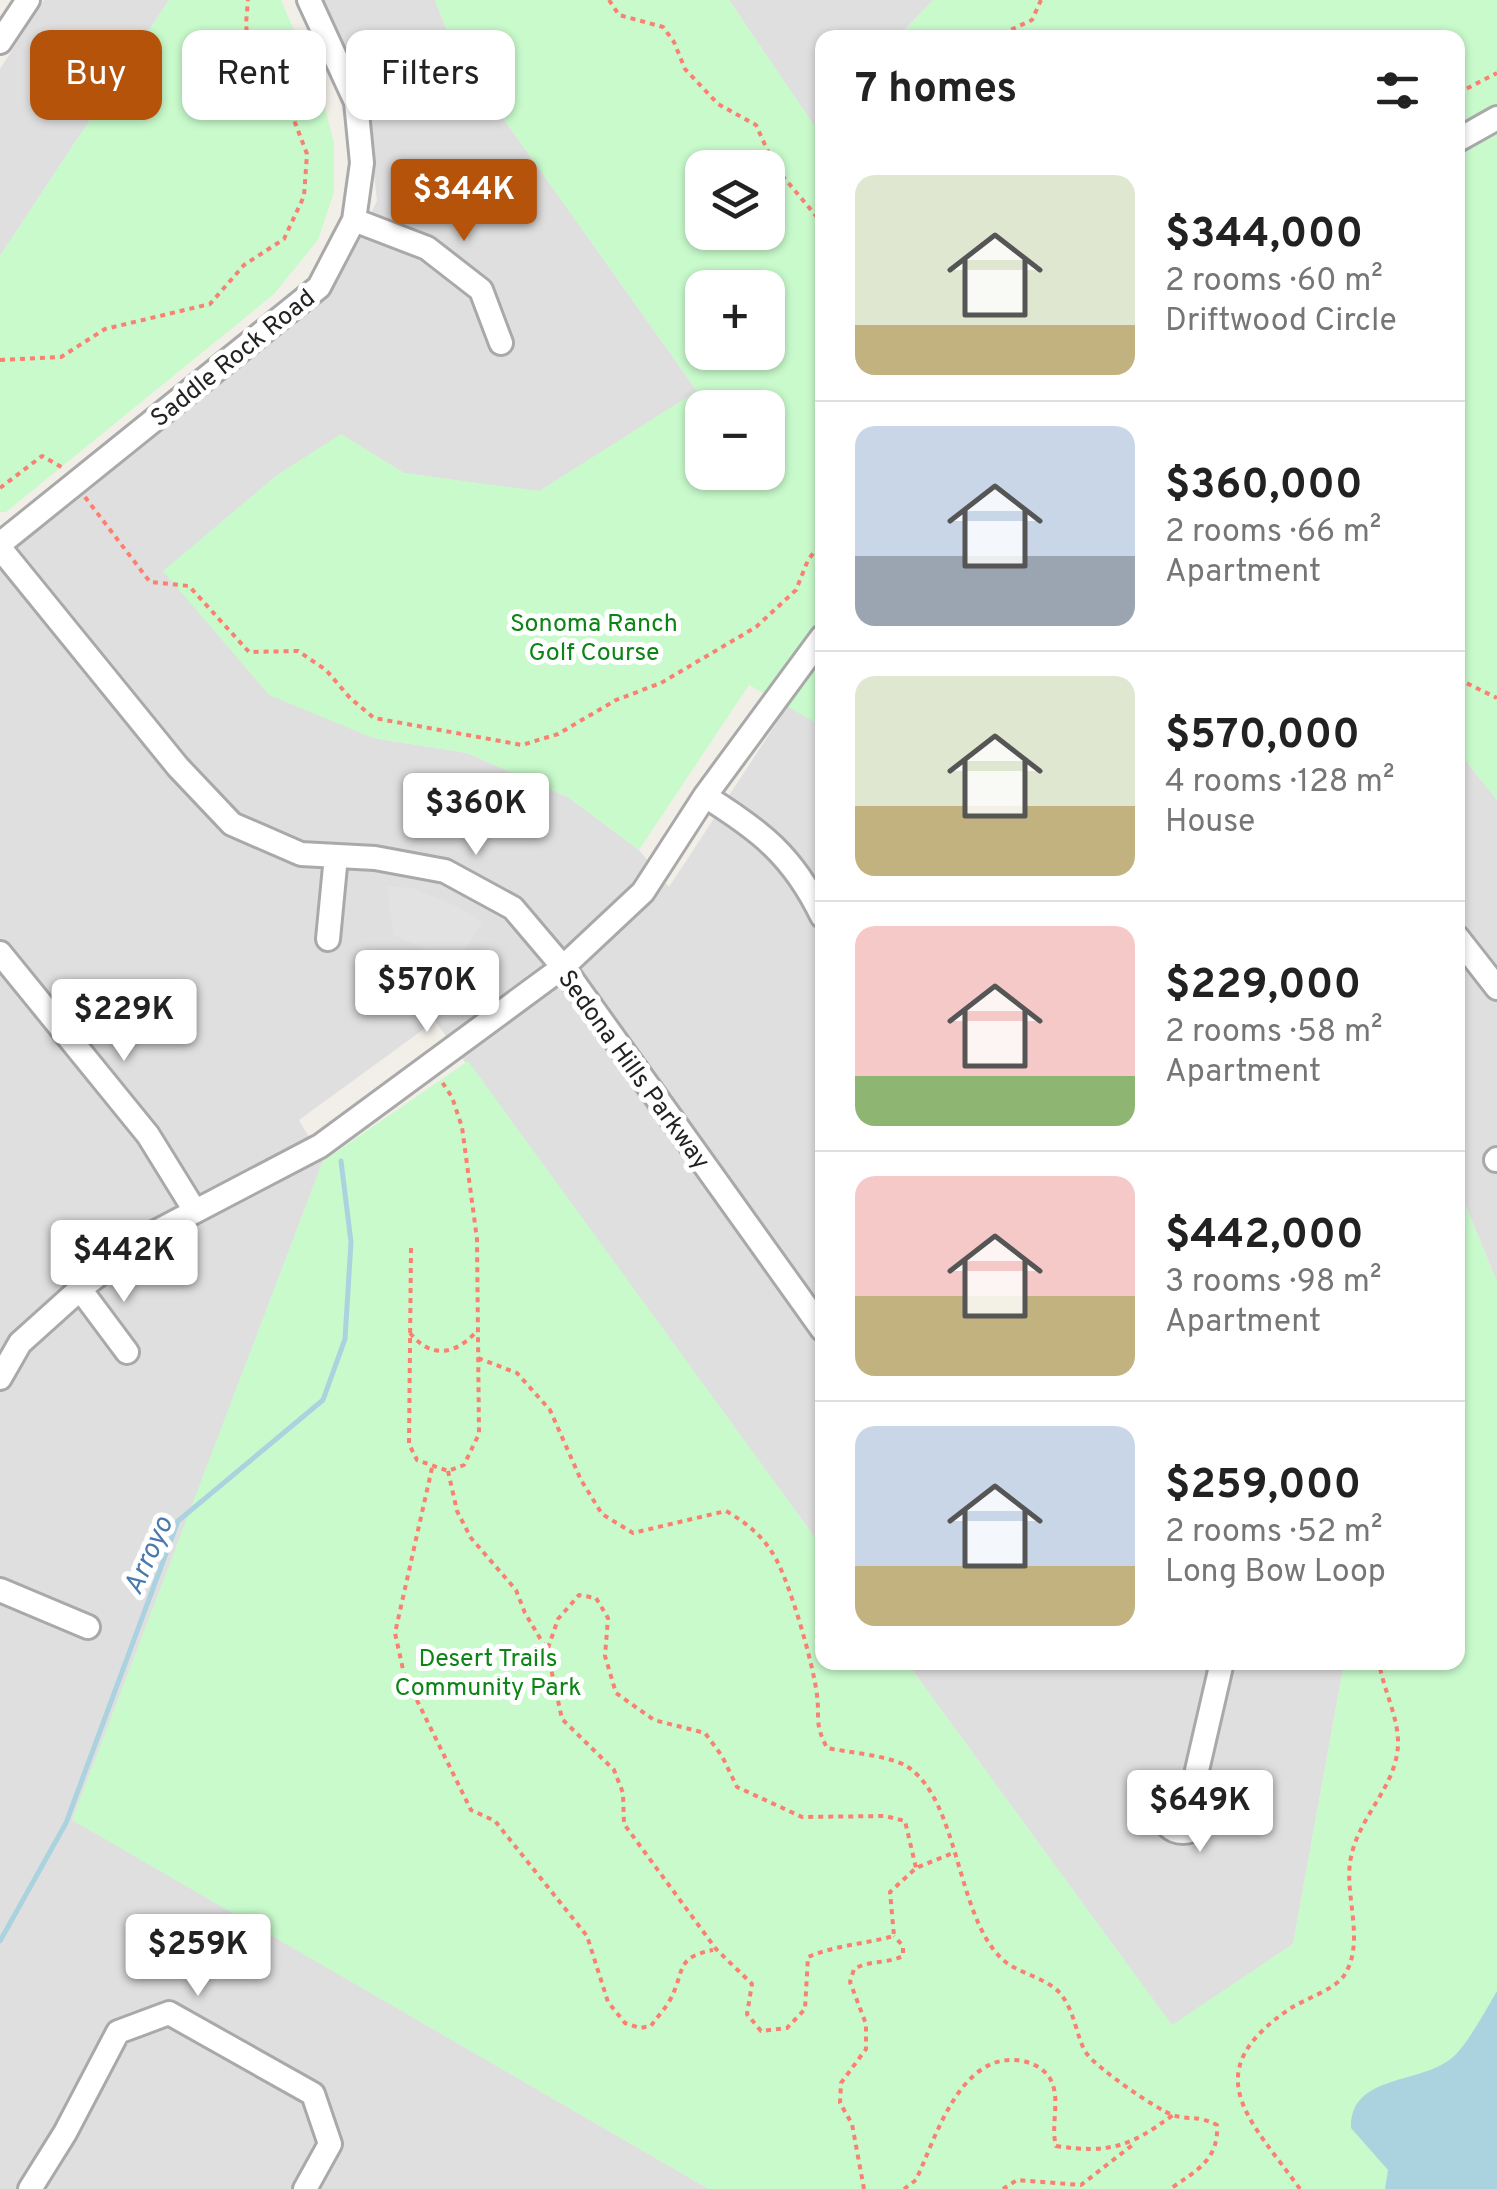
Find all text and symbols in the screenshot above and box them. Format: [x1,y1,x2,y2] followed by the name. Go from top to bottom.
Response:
[30,30,162,120] chip: Buy
[182,30,326,120] chip: Rent
[346,30,515,120] chip: Filters
[1370,63,1425,118] icon: filters
[855,64,1017,117] text: 7 homes
[685,150,785,490] map controls
[685,150,785,250] button: layers
[394,159,534,244] pin: $344K
[413,171,515,211] text: $344K
[1165,209,1363,262] text: $344,000
[935,215,1055,335] icon: home
[1165,262,1383,302] text: 2 rooms · 60 m²
[685,270,785,370] button: +
[145,283,323,435] street label: Saddle Rock Road
[1165,302,1397,342] text: Driftwood Circle
[685,390,785,490] button: −
[1165,460,1363,513] text: $360,000
[935,466,1055,586] icon: home
[1165,513,1381,553] text: 2 rooms · 66 m²
[1165,553,1321,593] text: Apartment
[510,609,678,670] park label: Sonoma Ranch Golf Course
[1165,710,1360,763] text: $570,000
[935,716,1055,836] icon: home
[1165,763,1395,803] text: 4 rooms · 128 m²
[406,773,546,858] pin: $360K
[425,785,527,825] text: $360K
[1165,803,1255,843] text: House
[357,950,497,1035] pin: $570K
[1165,960,1361,1013] text: $229,000
[377,962,477,1002] text: $570K
[549,965,716,1177] street label: Sedona Hills Parkway
[935,966,1055,1086] icon: home
[54,979,194,1064] pin: $229K
[74,991,174,1031] text: $229K
[1165,1013,1383,1053] text: 2 rooms · 58 m²
[1165,1053,1321,1093] text: Apartment
[1165,1210,1364,1263] text: $442,000
[935,1216,1055,1336] icon: home
[54,1220,194,1305] pin: $442K
[73,1232,175,1272] text: $442K
[1165,1263,1382,1303] text: 3 rooms · 98 m²
[1165,1303,1321,1343] text: Apartment
[1165,1460,1361,1513] text: $259,000
[935,1466,1055,1586] icon: home
[117,1511,183,1601] water label: Arroyo
[1165,1513,1382,1553] text: 2 rooms · 52 m²
[1165,1553,1386,1593] text: Long Bow Loop
[394,1644,582,1705] park label: Desert Trails Community Park
[1130,1770,1270,1855] pin: $649K
[1149,1782,1251,1822] text: $649K
[128,1914,268,1999] pin: $259K
[148,1926,248,1966] text: $259K

